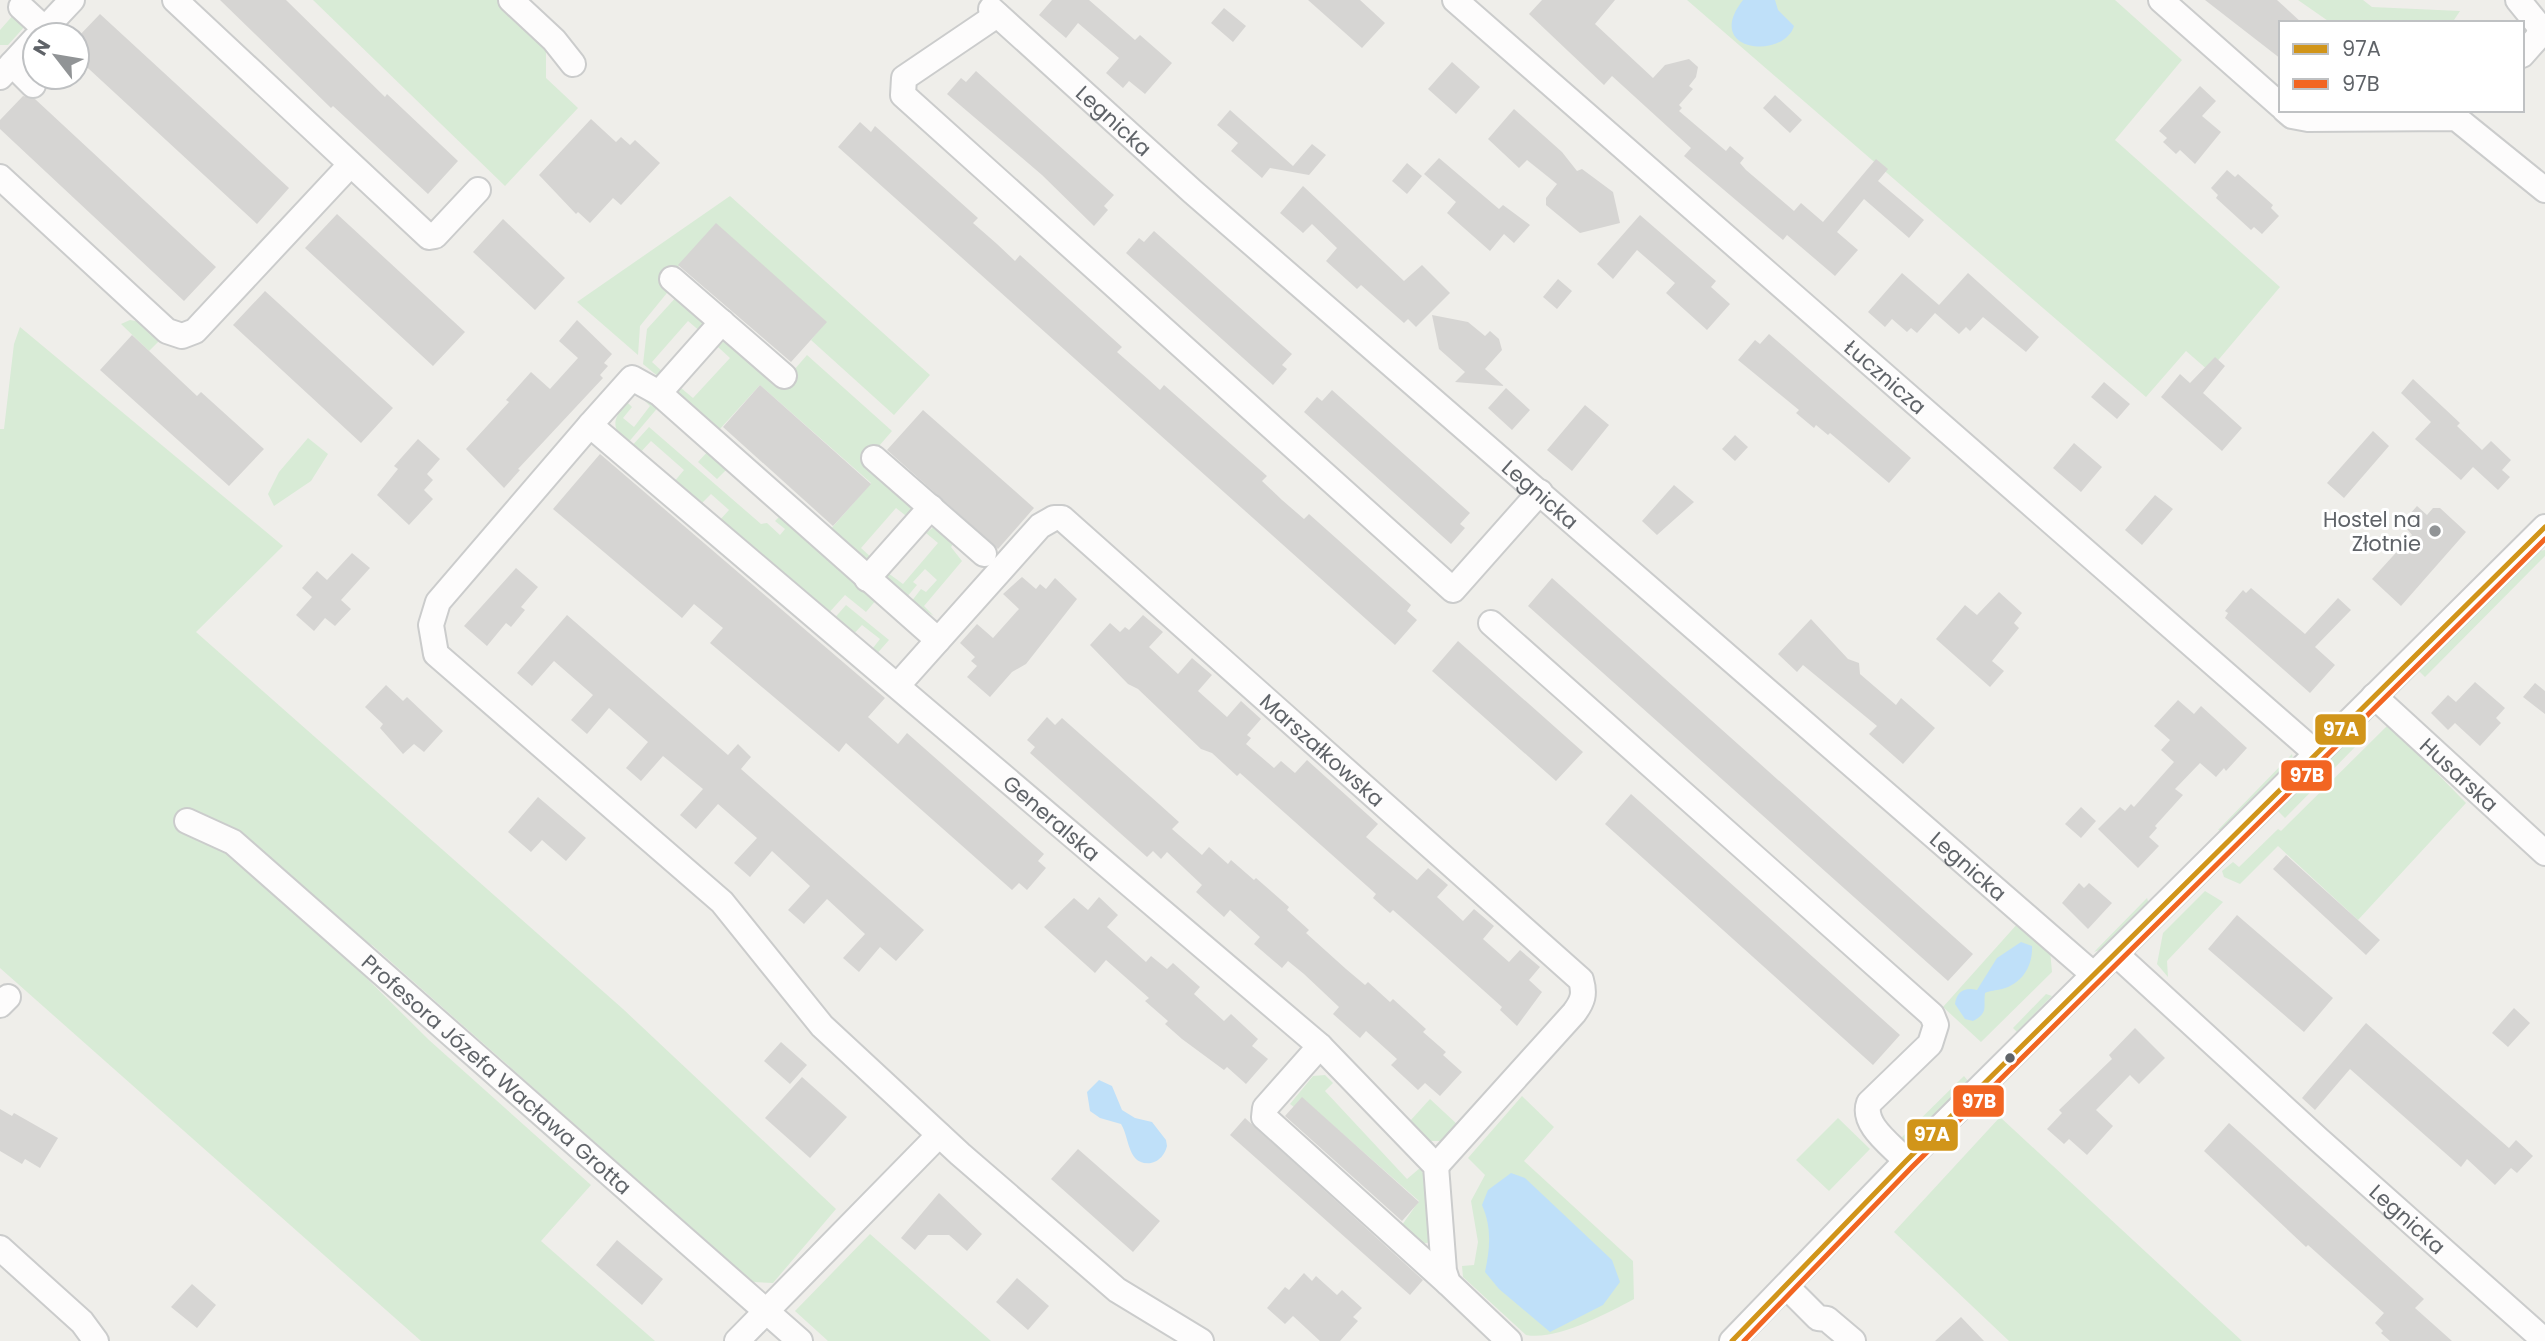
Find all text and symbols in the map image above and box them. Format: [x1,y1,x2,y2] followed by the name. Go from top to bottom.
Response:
[21,21,91,91] north arrow
[2279,21,2524,112] legend
[27,34,57,61] text: N
[2342,34,2381,63] text: 97A
[2342,69,2380,98] text: 97B
[1070,79,1158,162] street label: Legnicka
[1838,333,1933,420] street label: Łucznicza
[1496,453,1585,535] street label: Legnicka
[2323,505,2421,558] place label: Hostel na Złotnie
[2427,523,2443,539] marker: Hostel na Złotnie
[1254,687,1391,813] street label: Marszałkowska
[2314,713,2367,746] line badge: 97A
[2323,716,2359,743] text: 97A
[2414,731,2505,818] street label: Husarska
[2280,759,2333,792] line badge: 97B
[2290,762,2324,789] text: 97B
[997,768,1106,867] street label: Generalska
[1924,825,2013,907] street label: Legnicka
[356,947,638,1201] street label: Profesora Józefa Wacława Grotta
[2003,1051,2017,1065] unlabelled marker
[1952,1084,2005,1118] line badge: 97B
[1962,1088,1996,1115] text: 97B
[1906,1118,1959,1152] line badge: 97A
[1914,1121,1950,1148] text: 97A
[2363,1177,2452,1260] street label: Legnicka

